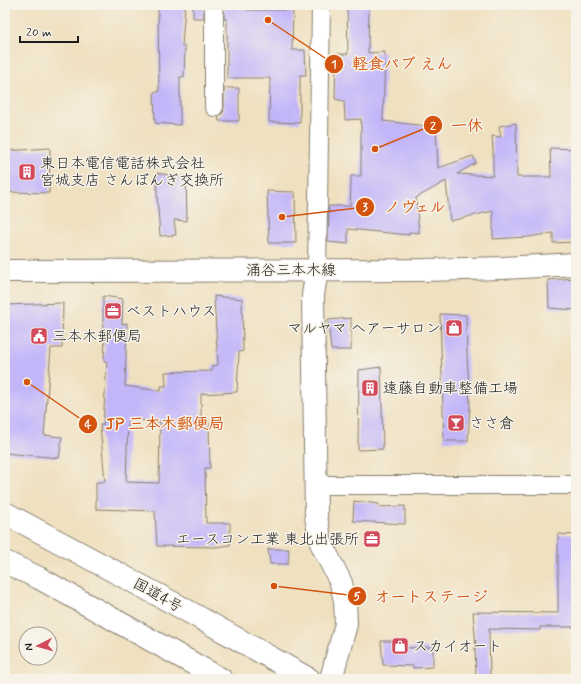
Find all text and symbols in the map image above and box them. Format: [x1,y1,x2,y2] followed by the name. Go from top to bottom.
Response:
[20,18,78,44] scale bar
[26,25,52,41] text: 20 m
[324,50,461,78] callout: 軽食パブ えん
[352,54,452,75] text: 軽食パブ えん
[331,57,337,73] text: 1
[423,111,491,139] callout: 一休
[451,116,483,137] text: 一休
[430,119,436,135] text: 2
[40,154,224,191] place label: 東日本電信電話株式会社 宮城支店 さんぼんぎ交換所
[17,162,37,182] building icon: 東日本電信電話株式会社 宮城支店 さんぼんぎ交換所
[355,193,455,221] callout: ノヴェル
[384,197,446,218] text: ノヴェル
[362,200,368,216] text: 3
[246,261,336,281] street label: 涌谷三本木線
[103,301,123,321] office icon: ベストハウス
[126,302,216,322] place label: ベストハウス
[444,318,464,338] shop icon: マルヤマ ヘアーサロン
[287,319,441,339] place label: マルヤマ ヘアーサロン
[29,326,49,346] public building icon: 三本木郵便局
[52,327,142,347] place label: 三本木郵便局
[360,378,380,398] building icon: 遠藤自動車整備工場
[383,379,518,399] place label: 遠藤自動車整備工場
[78,410,232,438] callout: JP 三本木郵便局
[446,413,466,433] bar icon: ささ倉
[106,414,224,435] text: JP 三本木郵便局
[469,414,514,434] place label: ささ倉
[85,417,92,433] text: 4
[362,529,382,549] office icon: エースコン工業 東北出張所
[176,530,359,550] place label: エースコン工業 東北出張所
[129,574,186,618] street label: 国道4号
[347,582,495,610] callout: オートステージ
[374,587,488,608] text: オートステージ
[353,589,361,605] text: 5
[18,626,58,666] north arrow
[390,636,410,656] shop icon: スカイオート
[413,637,502,657] place label: スカイオート
[22,643,36,651] text: N

